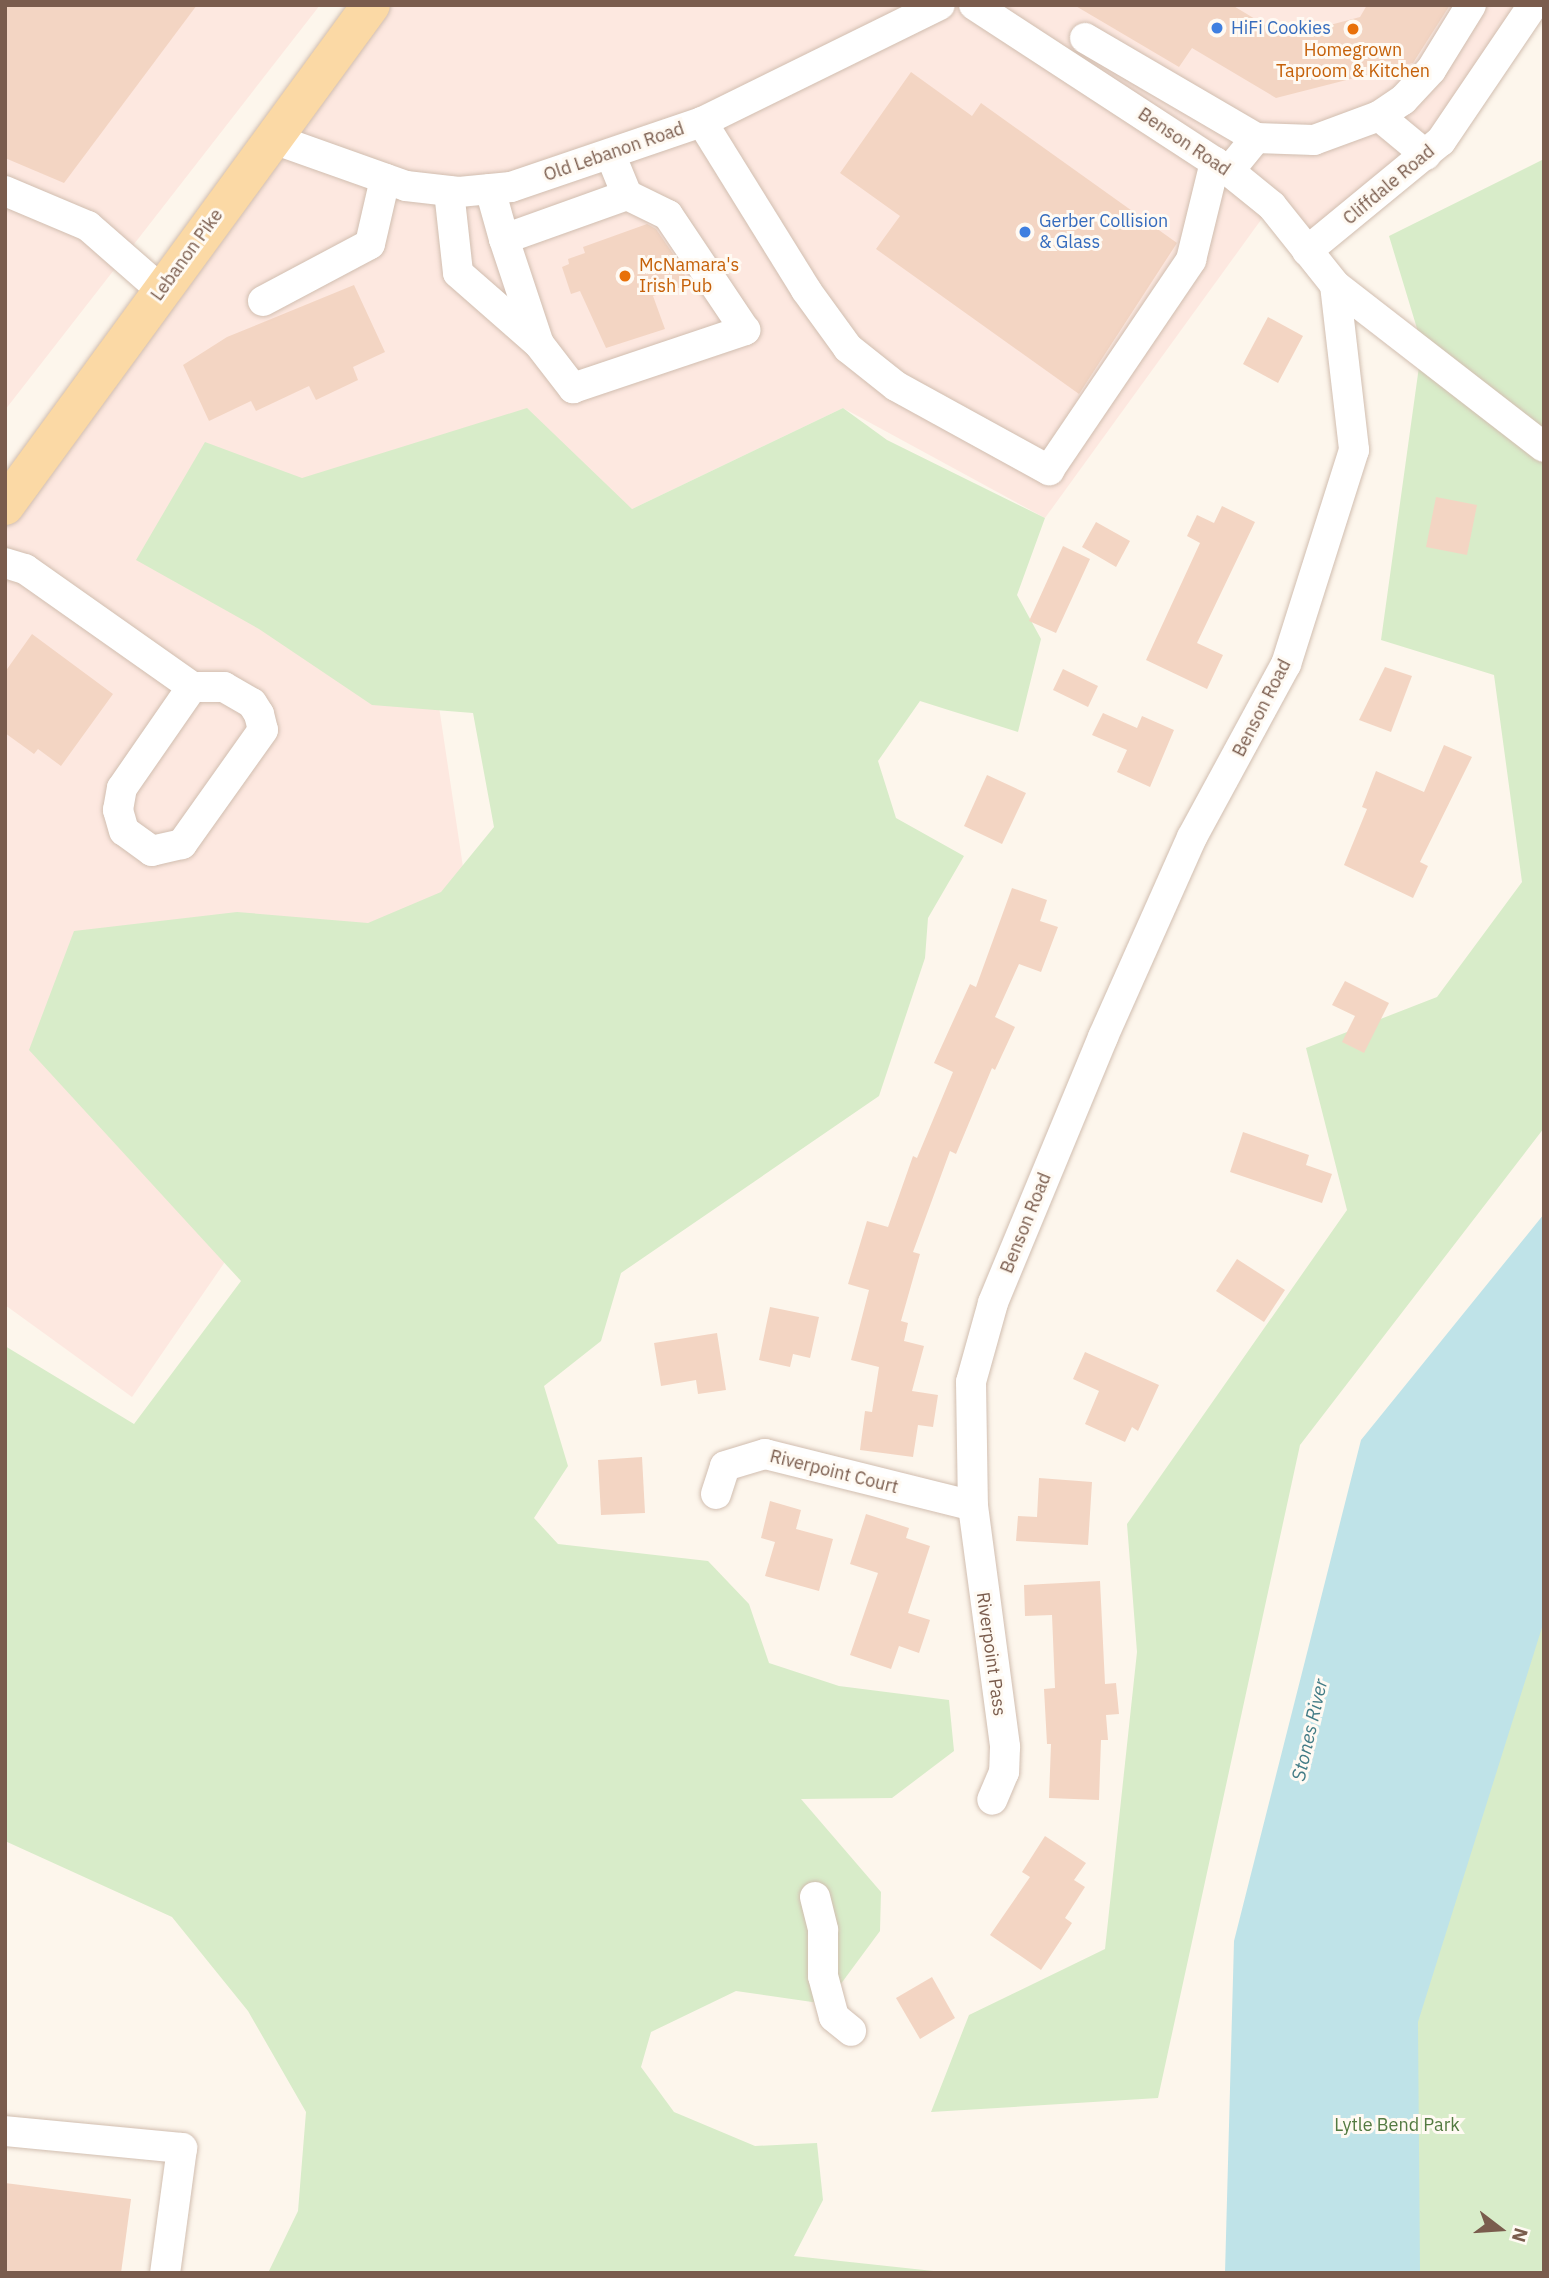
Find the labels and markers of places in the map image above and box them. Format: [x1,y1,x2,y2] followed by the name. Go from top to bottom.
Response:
[1231,17,1331,39] place label: HiFi Cookies
[1209,20,1225,36] marker: HiFi Cookies
[1345,21,1361,37] marker: Homegrown Taproom & Kitchen
[1276,40,1430,82] place label: Homegrown Taproom & Kitchen
[1039,211,1168,254] place label: Gerber Collision & Glass
[1017,224,1033,240] marker: Gerber Collision & Glass
[639,255,739,298] place label: McNamara's Irish Pub
[617,268,633,284] marker: McNamara's Irish Pub

